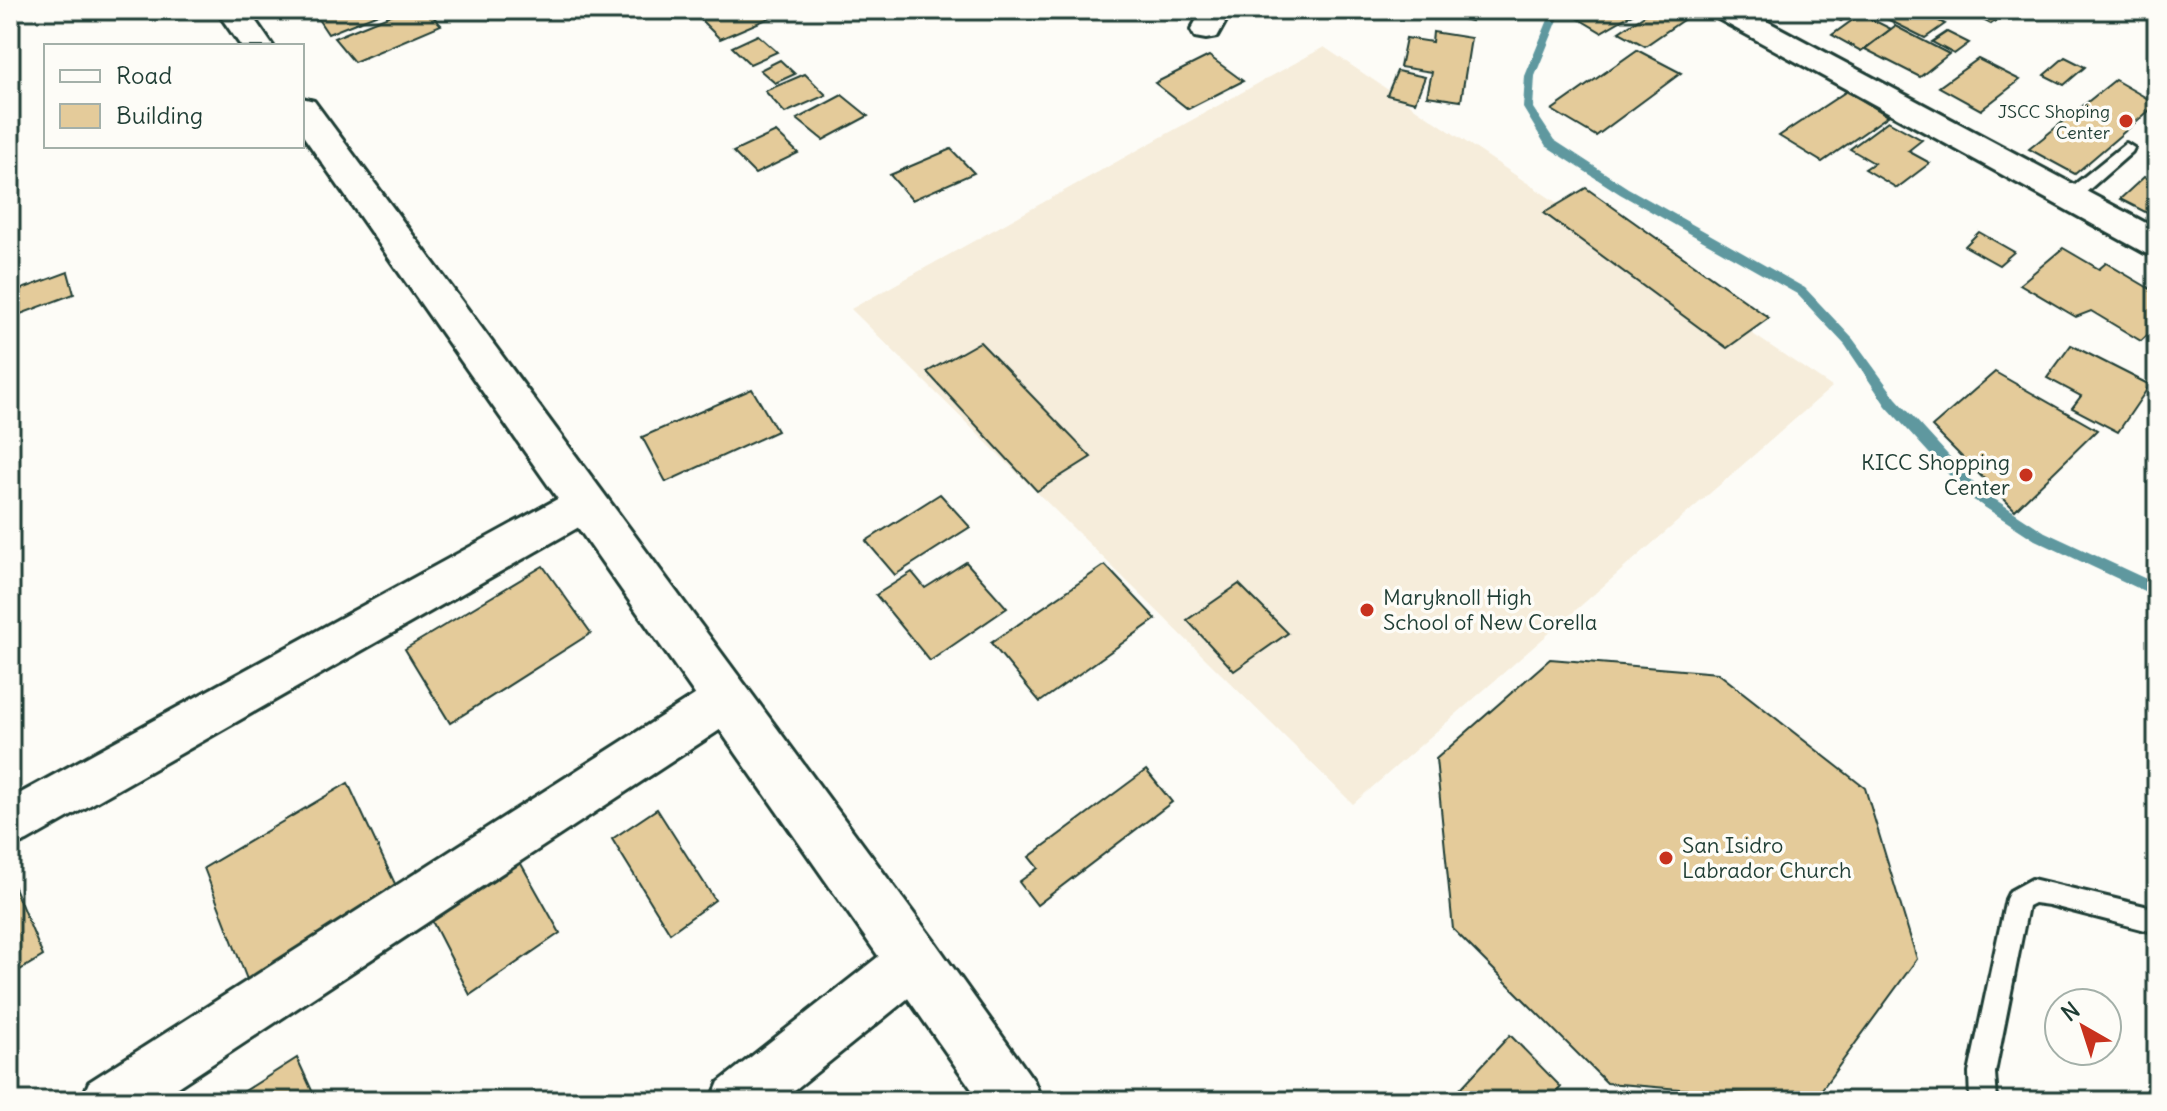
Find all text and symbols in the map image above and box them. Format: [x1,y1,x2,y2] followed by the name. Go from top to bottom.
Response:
[44,44,304,148] legend
[116,60,172,90] text: Road
[116,100,203,130] text: Building
[1998,100,2111,144] place label: JSCC Shoping Center
[2117,112,2135,130] marker: JSCC Shoping Center
[1861,448,2010,501] place label: KICC Shopping Center
[2017,466,2035,484] marker: KICC Shopping Center
[1383,583,1597,636] place label: Maryknoll High School of New Corella
[1358,601,1376,619] marker: Maryknoll High School of New Corella
[1682,831,1852,884] place label: San Isidro Labrador Church
[1657,849,1675,867] marker: San Isidro Labrador Church
[2043,987,2123,1067] north arrow
[2056,996,2085,1027] text: N

